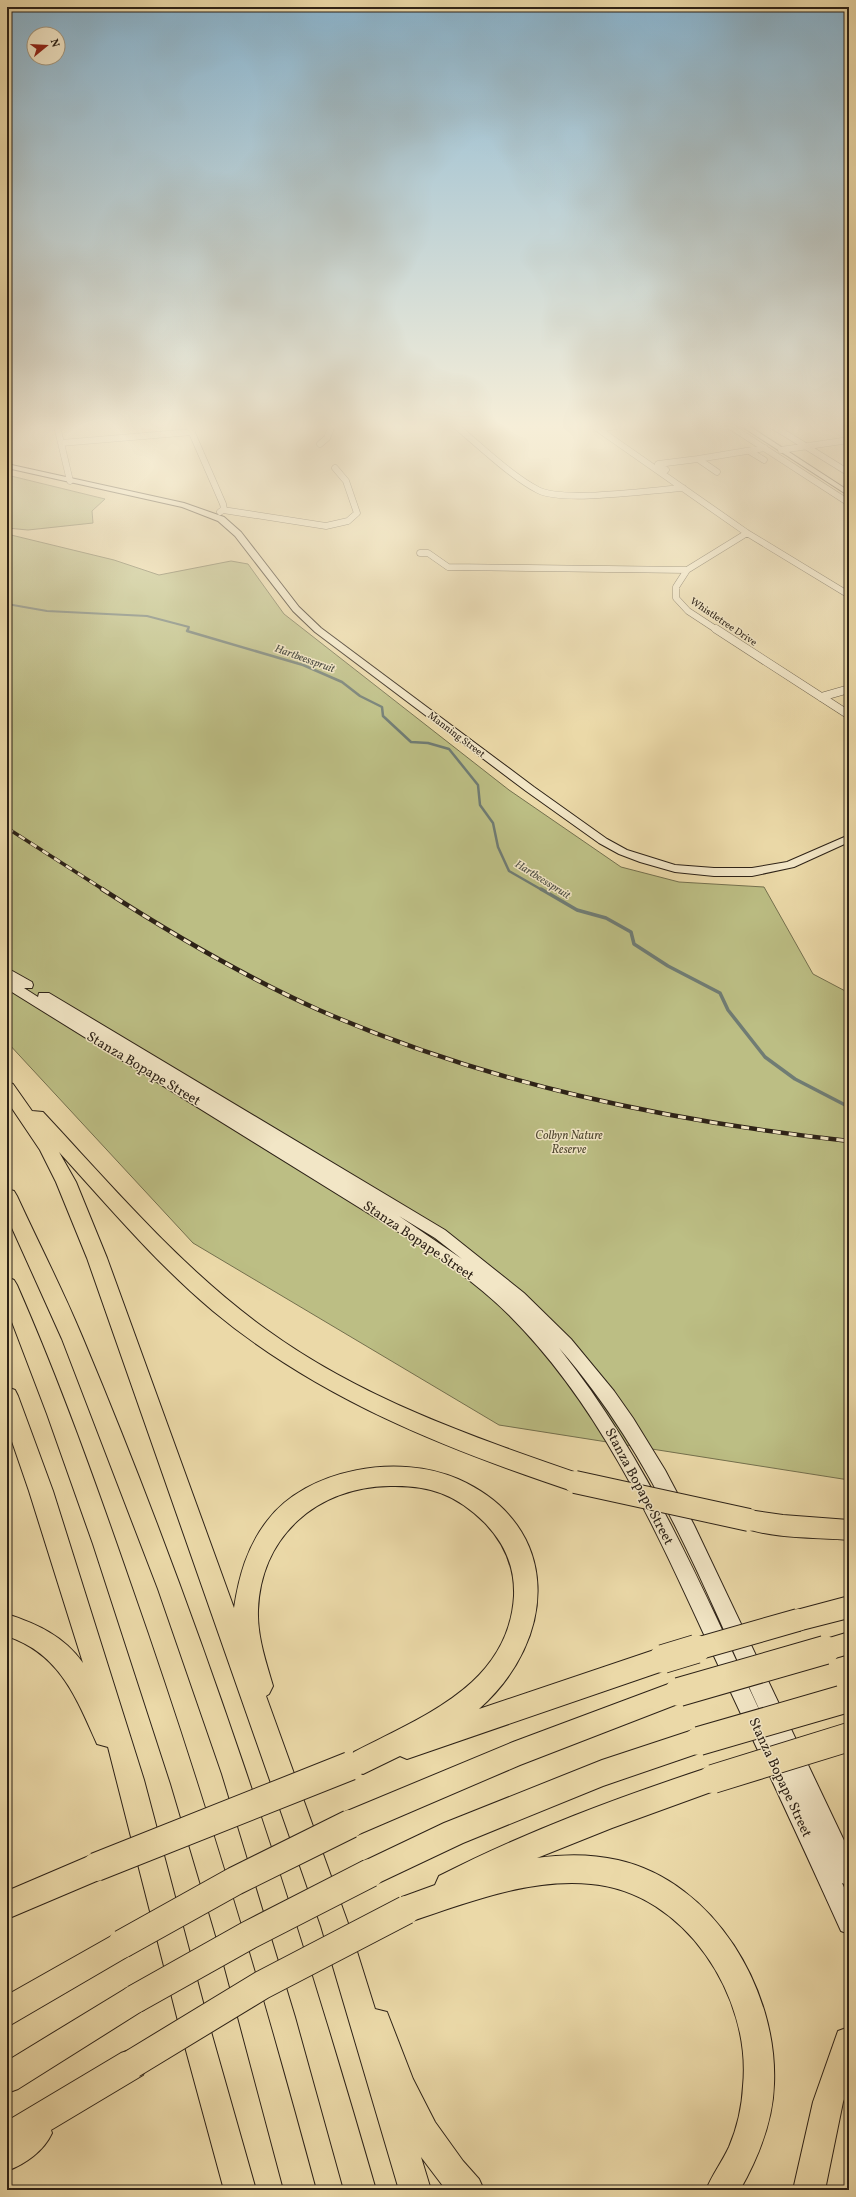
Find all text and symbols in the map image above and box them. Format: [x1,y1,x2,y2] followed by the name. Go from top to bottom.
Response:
[26,26,66,66] north arrow
[46,37,62,49] text: N
[687,594,760,650] street label: Whistletree Drive
[272,642,337,677] water label: Hartbeesspruit
[425,709,488,761] street label: Manning Street
[511,857,573,904] water label: Hartbeesspruit
[83,1028,204,1111] street label: Stanza Bopape Street
[535,1128,603,1158] park label: Colbyn Nature Reserve
[359,1197,477,1286] street label: Stanza Bopape Street
[600,1425,678,1549] street label: Stanza Bopape Street
[744,1715,816,1841] street label: Stanza Bopape Street

